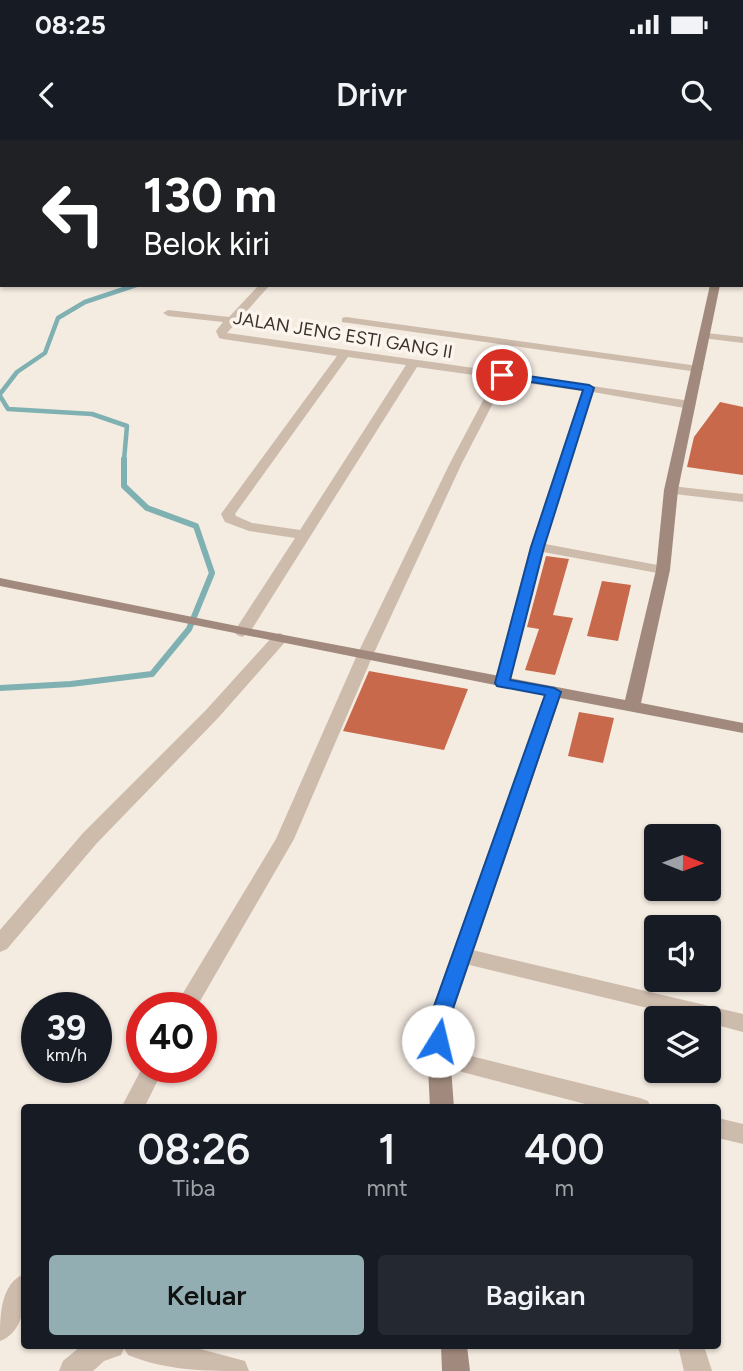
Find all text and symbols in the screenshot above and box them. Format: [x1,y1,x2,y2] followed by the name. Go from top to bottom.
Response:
[35,9,106,41] text: 08:25
[28,76,66,114] icon: back
[336,76,407,114] text: Drivr
[677,76,715,114] icon: search
[143,165,277,224] text: 130 m
[28,168,119,259] icon: left
[143,225,270,263] text: Belok kiri
[232,307,454,363] street label: JALAN JENG ESTI GANG II
[472,345,532,405] pin
[483,356,521,394] icon: arrive
[644,824,721,901] north arrow
[644,824,721,1083] map controls
[644,915,721,992] button: sound
[126,992,217,1083] speed limit sign: 40
[401,1004,475,1078] position arrow
[644,1006,721,1083] button: layers
[47,1007,86,1049] text: 39
[46,1044,87,1066] text: km/h
[137,1124,250,1175] text: 08:26
[378,1124,396,1175] text: 1
[524,1124,605,1175] text: 400
[172,1174,215,1202] text: Tiba
[367,1174,408,1202] text: mnt
[555,1174,574,1202] text: m
[49,1255,364,1335] button: Keluar
[378,1255,693,1335] button: Bagikan

